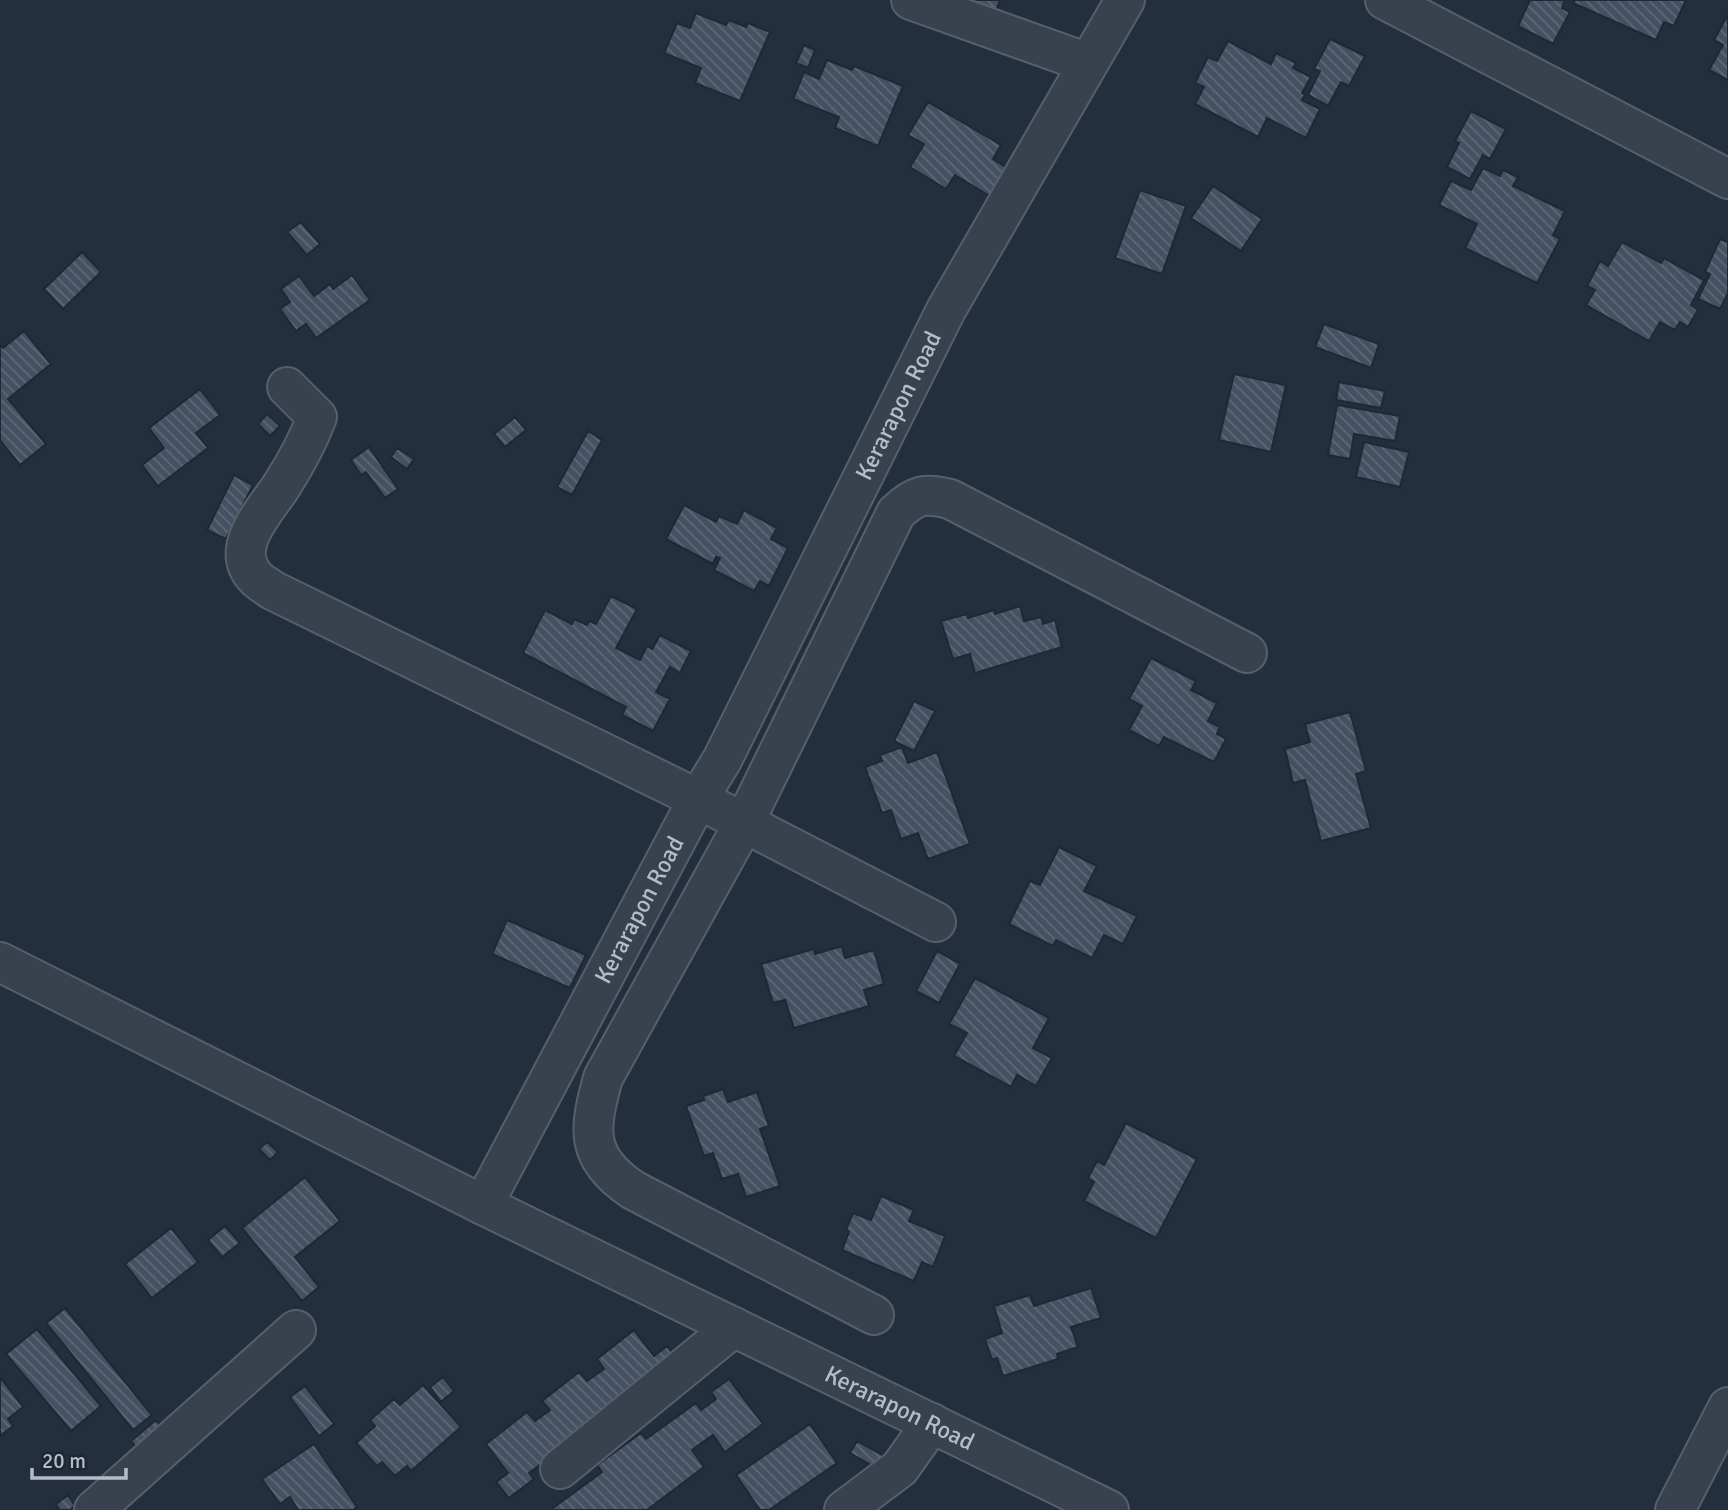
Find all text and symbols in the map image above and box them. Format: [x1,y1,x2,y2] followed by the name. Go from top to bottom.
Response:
[849,326,948,485] street label: Kerarapon Road
[588,831,691,989] street label: Kerarapon Road
[820,1359,979,1457] street label: Kerarapon Road
[32,1436,126,1480] scale bar
[42,1448,86,1474] text: 20 m

